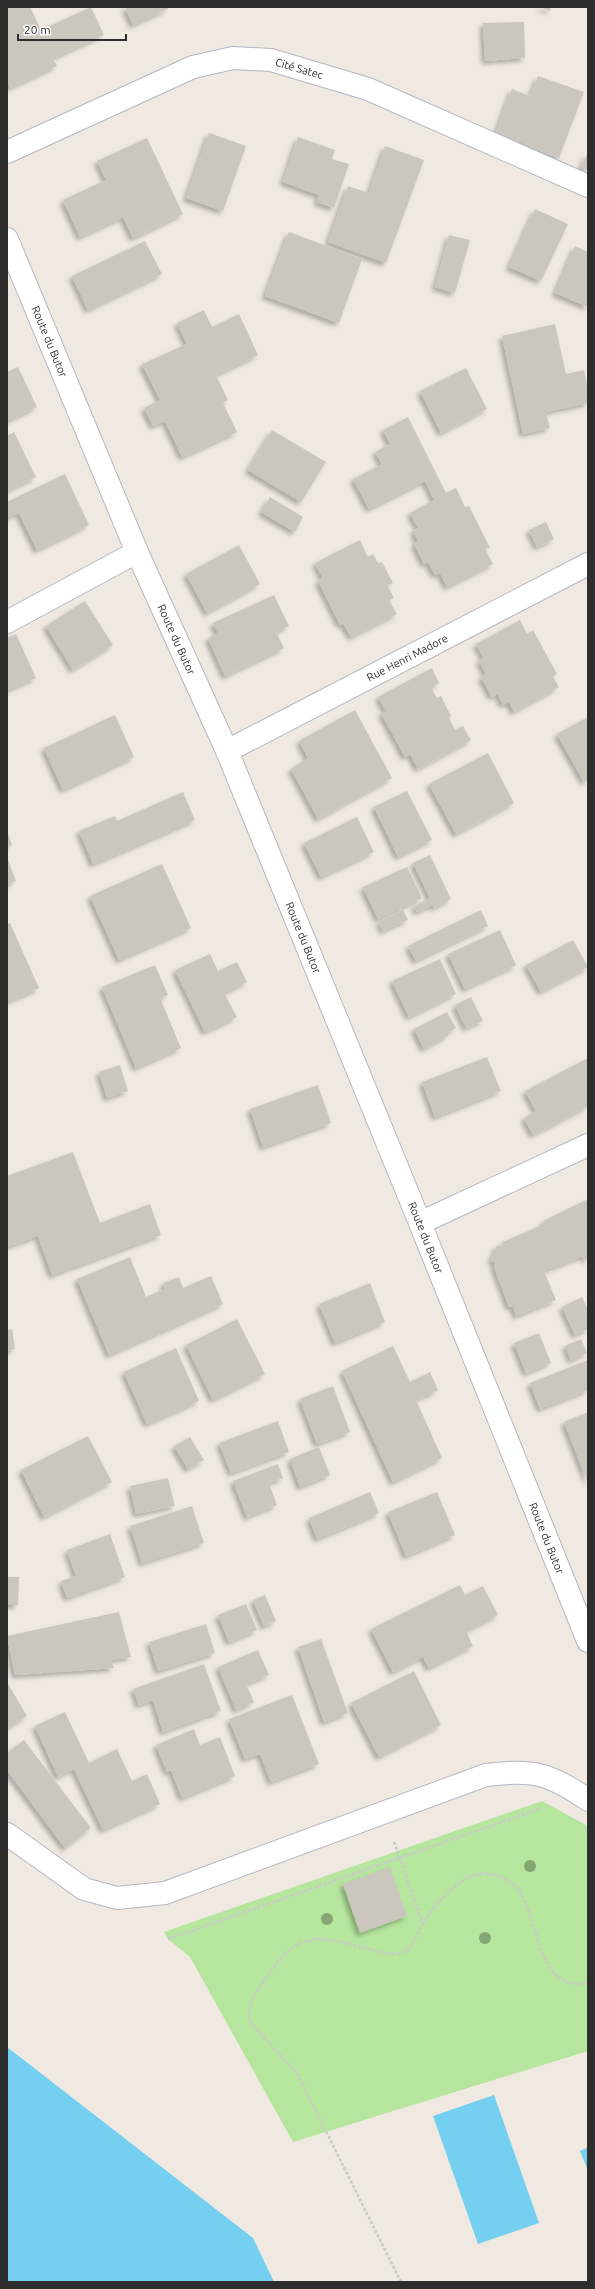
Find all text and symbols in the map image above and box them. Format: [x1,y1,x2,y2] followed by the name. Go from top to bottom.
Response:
[18,16,126,42] scale bar
[24,23,51,36] text: 20 m
[274,56,325,81] street label: Cité Satec
[29,304,70,380] street label: Route du Butor
[155,602,198,677] street label: Route du Butor
[365,632,450,684] street label: Rue Henri Madore
[283,900,324,976] street label: Route du Butor
[406,1200,446,1276] street label: Route du Butor
[527,1501,567,1576] street label: Route du Butor

